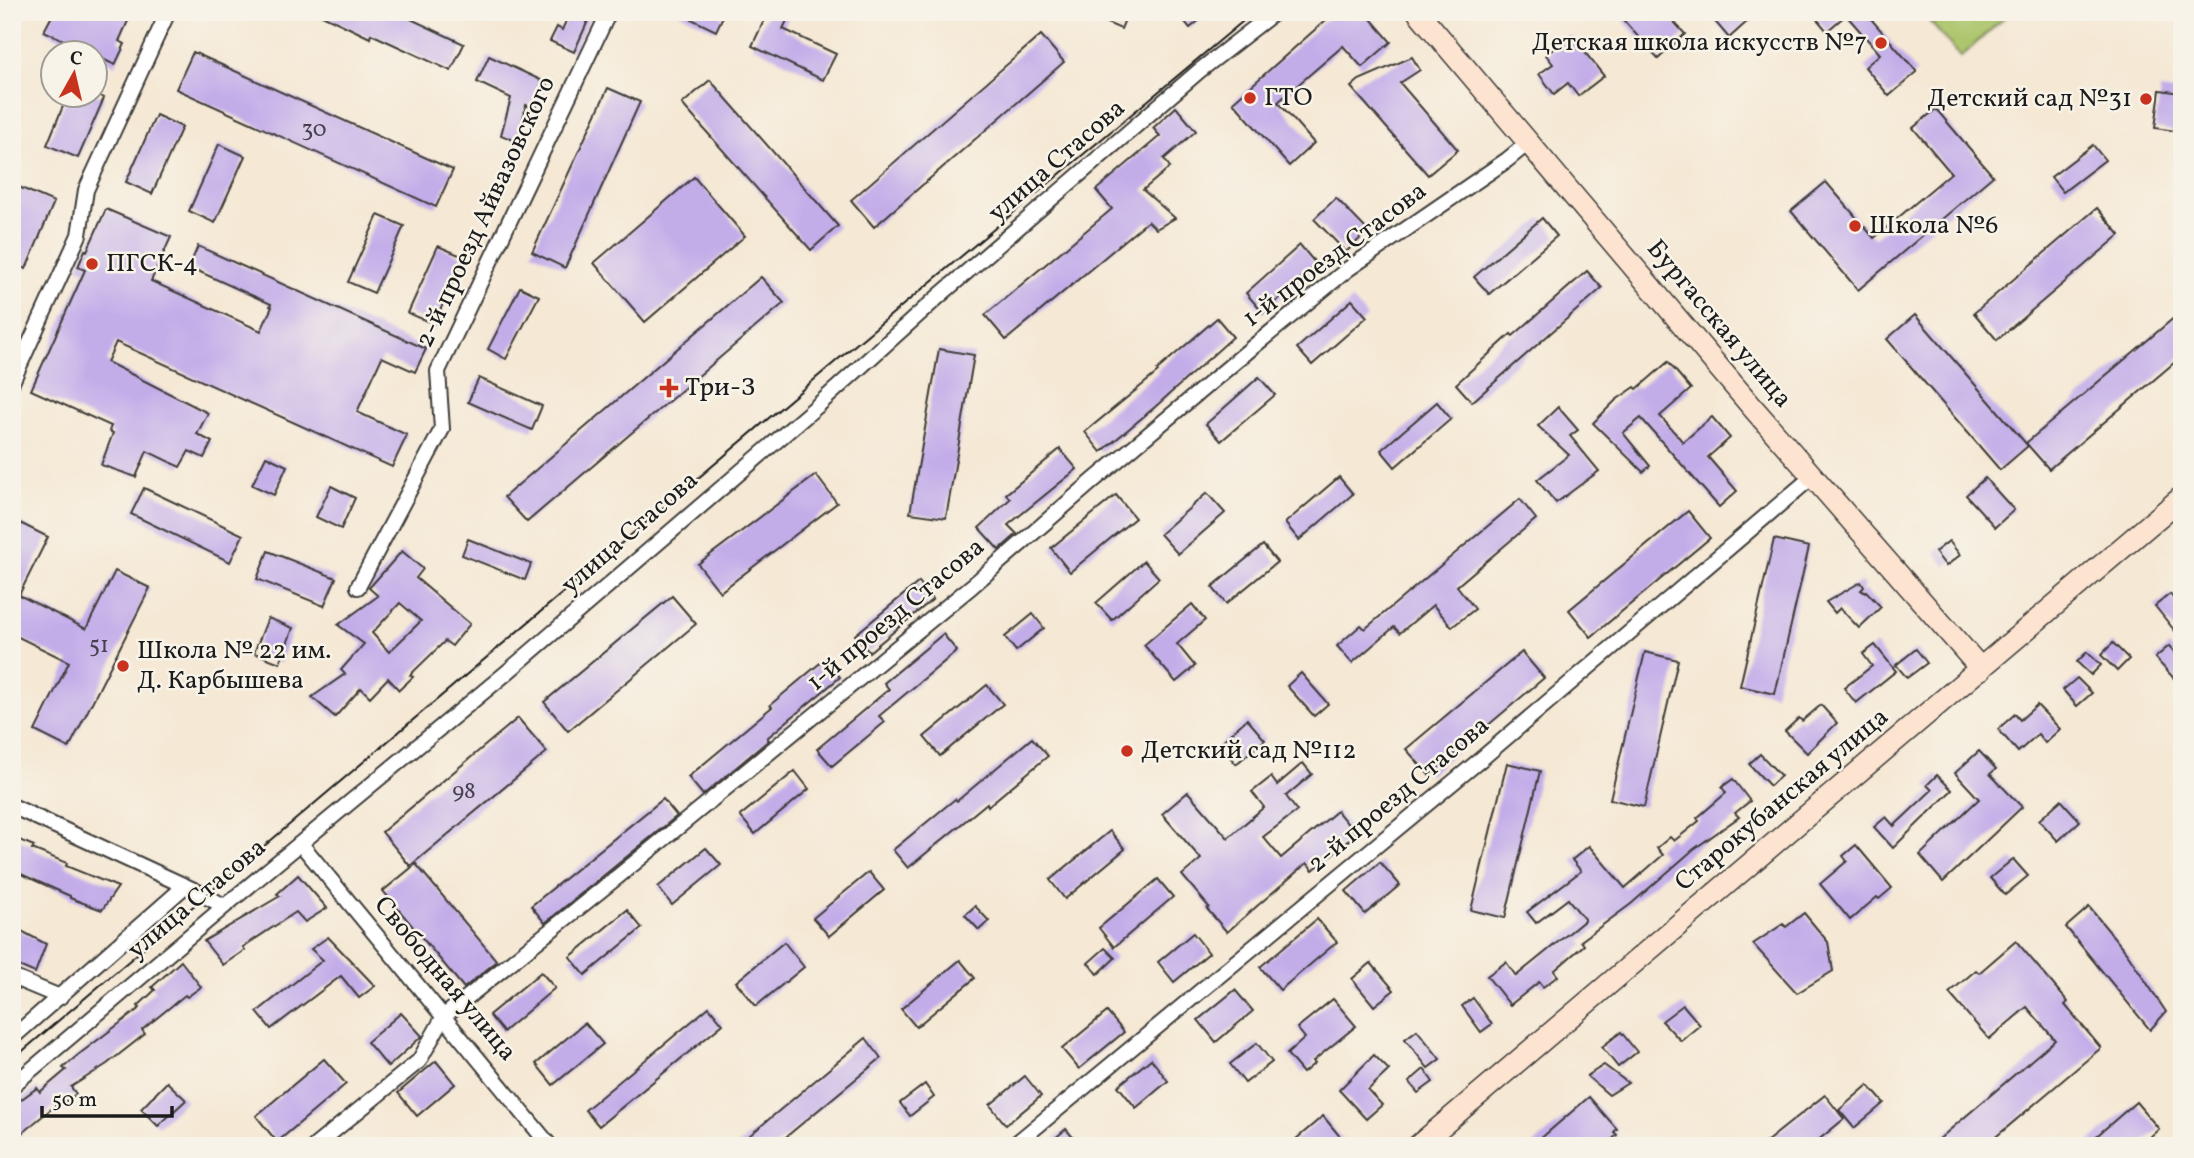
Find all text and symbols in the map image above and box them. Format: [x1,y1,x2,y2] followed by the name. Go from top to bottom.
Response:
[1532,25,1867,61] place label: Детская школа искусств №7
[1873,35,1889,51] marker: Детская школа искусств №7
[38,38,108,108] north arrow
[68,45,84,73] text: С
[407,70,565,354] street label: 2-й проезд Айвазовского
[1264,80,1313,116] place label: ГТО
[1927,81,2132,117] place label: Детский сад №31
[1242,90,1258,106] marker: ГТО
[981,91,1133,231] street label: улица Стасова
[2138,91,2154,107] marker: Детский сад №31
[301,114,327,146] house number: 30
[1235,174,1435,336] street label: 1-й проезд Стасова
[1869,208,1998,244] place label: Школа №6
[1847,218,1863,234] marker: Школа №6
[1638,232,1800,416] street label: Бургасская улица
[106,246,198,282] place label: ПГСК-4
[84,256,100,272] marker: ПГСК-4
[685,370,756,406] place label: Три-З
[659,378,679,398] marker: Три-З
[554,463,706,603] street label: улица Стасова
[799,530,993,700] street label: 1-й проезд Стасова
[89,630,109,662] house number: 51
[137,633,331,699] place label: Школа № 22 им. Д. Карбышева
[115,658,131,674] marker: Школа № 22 им. Д. Карбышева
[1667,700,1897,900] street label: Старокубанская улица
[1301,708,1497,882] street label: 2-й проезд Стасова
[1141,733,1356,769] place label: Детский сад №112
[1119,743,1135,759] marker: Детский сад №112
[452,776,476,808] house number: 98
[120,830,274,968] street label: улица Стасова
[365,889,525,1069] street label: Свободная улица
[42,1074,172,1118] scale bar
[52,1086,97,1115] text: 50 m

